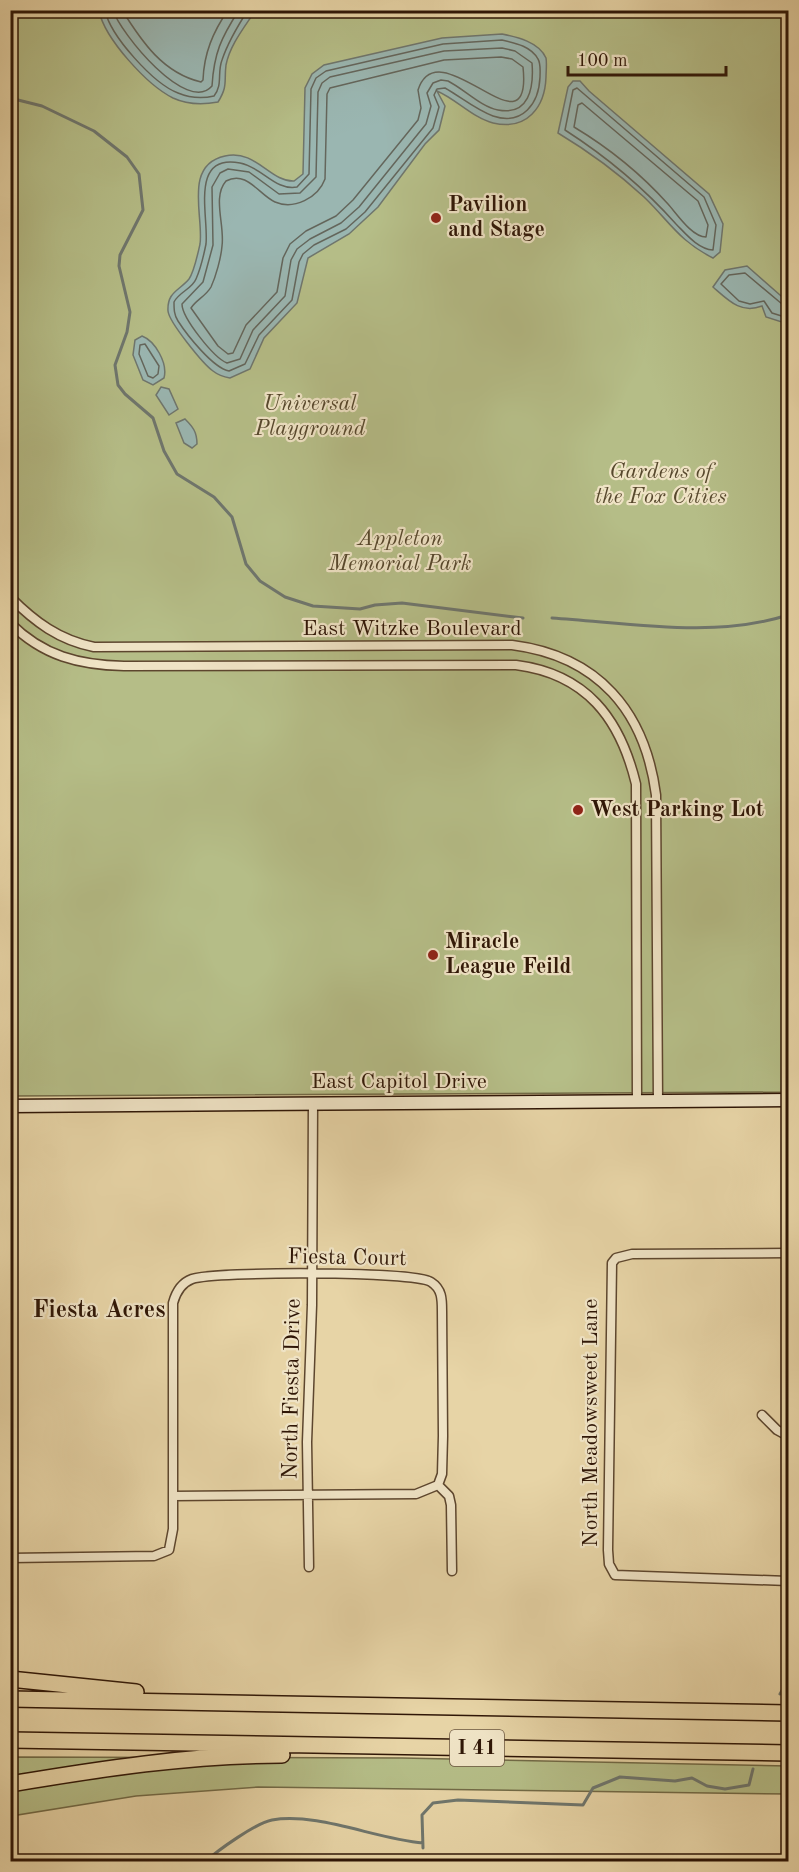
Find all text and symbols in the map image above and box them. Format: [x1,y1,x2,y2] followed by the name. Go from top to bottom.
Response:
[568,39,726,77] scale bar
[577,52,628,70] text: 100 m
[448,194,545,241] place label: Pavilion and Stage
[429,211,443,225] marker: Pavilion and Stage
[254,393,366,440] park label: Universal Playground
[595,461,727,508] park label: Gardens of the Fox Cities
[327,528,472,575] park label: Appleton Memorial Park
[302,618,522,640] street label: East Witzke Boulevard
[590,799,764,821] place label: West Parking Lot
[571,803,585,817] marker: West Parking Lot
[445,931,572,978] place label: Miracle League Feild
[426,948,440,962] marker: Miracle League Feild
[311,1071,487,1093] street label: East Capitol Drive
[287,1246,407,1270] street label: Fiesta Court
[279,1298,305,1480] street label: North Fiesta Drive
[32,1299,166,1323] district label: Fiesta Acres
[580,1299,602,1547] street label: North Meadowsweet Lane
[450,1730,504,1766] road number: I 41

